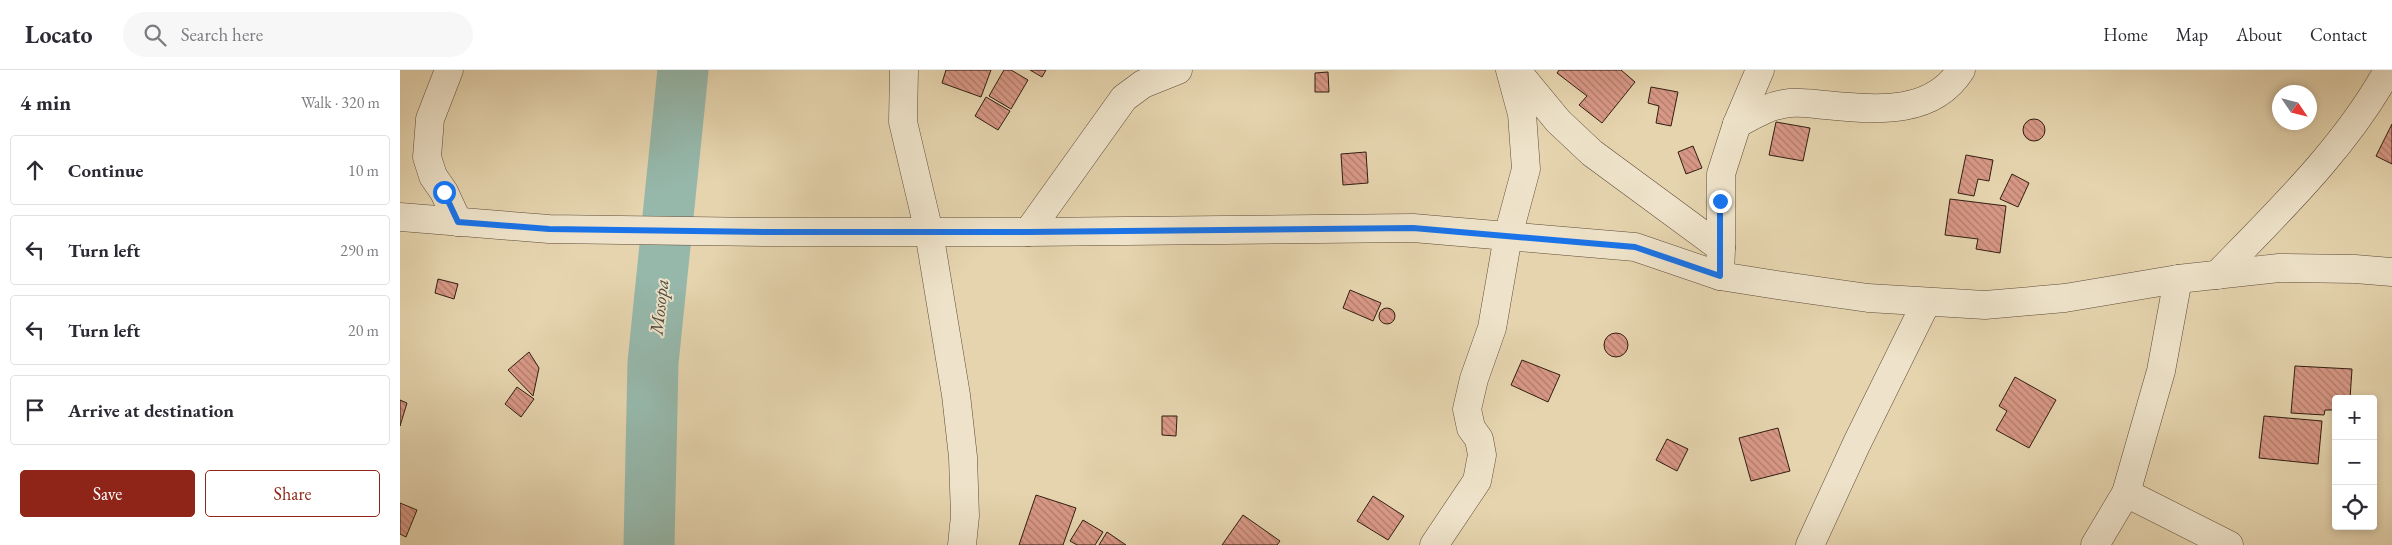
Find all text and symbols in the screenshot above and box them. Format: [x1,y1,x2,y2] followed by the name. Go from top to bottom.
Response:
[123,12,473,57] search box
[25,19,93,50] text: Locato
[141,21,169,49] icon: search
[181,22,263,47] text: Search here
[2103,23,2148,46] text: Home
[2176,23,2208,46] text: Map
[2236,23,2282,46] text: About
[2310,23,2367,46] text: Contact
[2272,85,2317,130] north arrow
[20,89,71,116] text: 4 min
[301,92,380,113] text: Walk · 320 m
[21,156,49,184] icon: ahead
[68,158,143,183] text: Continue
[348,160,379,181] text: 10 m
[433,181,456,204] route start
[1709,190,1732,213] route end
[21,236,49,264] icon: left
[68,238,140,263] text: Turn left
[340,240,379,261] text: 290 m
[644,278,674,337] water label: Mosopa
[21,316,49,344] icon: left
[68,318,140,343] text: Turn left
[348,320,379,341] text: 20 m
[2332,395,2377,530] map controls
[2332,395,2377,440] button: +
[21,396,49,424] icon: arrive
[68,398,234,423] text: Arrive at destination
[2332,440,2377,485] button: −
[20,470,195,517] button: Save
[205,470,380,517] button: Share
[2332,485,2377,530] button: locate

